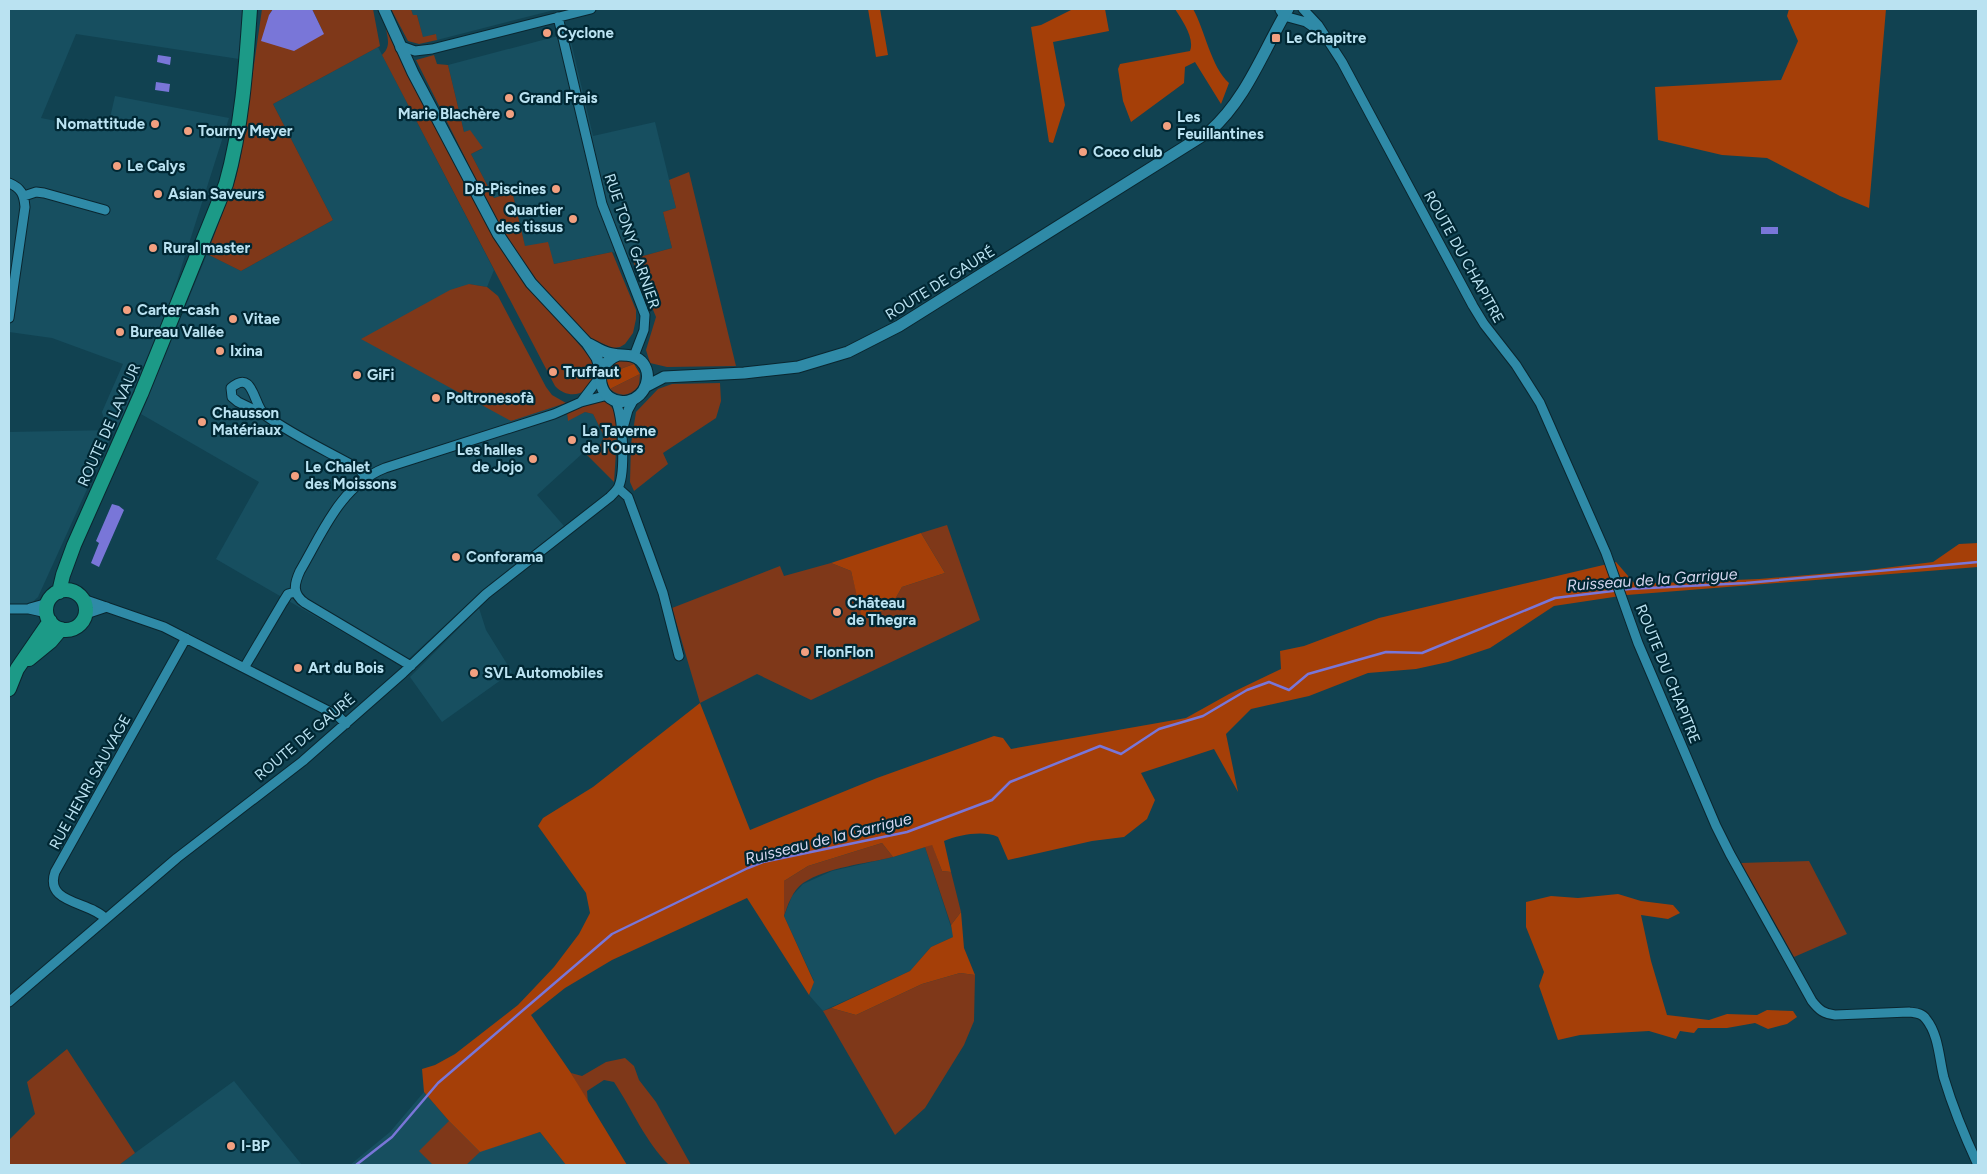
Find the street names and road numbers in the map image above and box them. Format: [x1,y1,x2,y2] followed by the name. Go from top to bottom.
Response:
[600,171,664,311] street label: RUE TONY GARNIER
[1420,188,1508,326] street label: ROUTE DU CHAPITRE
[882,242,998,324] street label: ROUTE DE GAURÉ
[74,361,144,489] street label: ROUTE DE LAVAUR
[1632,602,1704,746] street label: ROUTE DU CHAPITRE
[251,690,359,784] street label: ROUTE DE GAURÉ
[45,712,135,852] street label: RUE HENRI SAUVAGE

